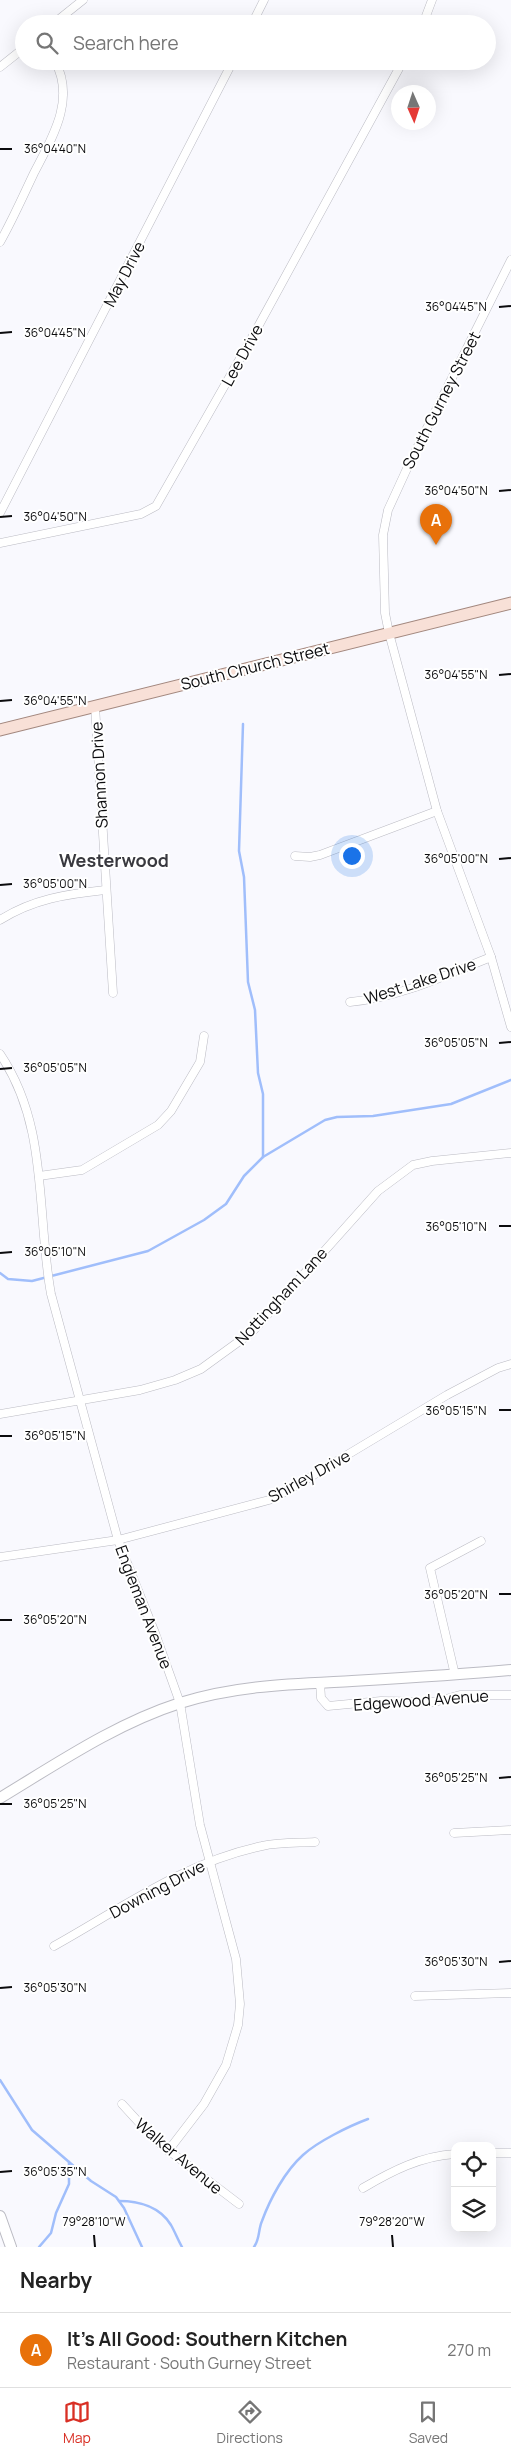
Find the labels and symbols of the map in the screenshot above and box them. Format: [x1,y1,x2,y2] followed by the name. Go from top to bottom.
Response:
[391,85,436,130] north arrow
[24,140,86,157] text: 36°04'40"N
[98,237,150,311] street label: May Drive
[425,298,487,315] text: 36°04'45"N
[216,320,268,390] street label: Lee Drive
[24,324,86,341] text: 36°04'45"N
[397,327,485,473] street label: South Gurney Street
[424,482,488,499] text: 36°04'50"N
[420,504,452,545] pin: A
[23,508,87,525] text: 36°04'50"N
[178,637,332,695] street label: South Church Street
[425,666,487,683] text: 36°04'55"N
[24,692,86,709] text: 36°04'55"N
[85,721,113,829] street label: Shannon Drive
[339,843,365,869] your location
[59,848,169,872] district label: Westerwood
[424,850,488,867] text: 36°05'00"N
[23,875,87,892] text: 36°05'00"N
[361,953,479,1009] street label: West Lake Drive
[424,1034,488,1051] text: 36°05'05"N
[23,1059,87,1076] text: 36°05'05"N
[425,1218,487,1235] text: 36°05'10"N
[230,1242,332,1350] street label: Nottingham Lane
[24,1243,86,1260] text: 36°05'10"N
[426,1402,486,1419] text: 36°05'15"N
[25,1427,85,1444] text: 36°05'15"N
[264,1444,354,1508] street label: Shirley Drive
[110,1542,178,1672] street label: Engleman Avenue
[424,1586,488,1603] text: 36°05'20"N
[23,1611,87,1628] text: 36°05'20"N
[353,1684,489,1716] street label: Edgewood Avenue
[425,1769,487,1786] text: 36°05'25"N
[24,1795,86,1812] text: 36°05'25"N
[105,1855,209,1923] street label: Downing Drive
[424,1953,488,1970] text: 36°05'30"N
[23,1979,87,1996] text: 36°05'30"N
[131,2113,227,2199] street label: Walker Avenue
[24,2163,86,2180] text: 36°05'35"N
[62,2213,126,2230] text: 79°28'10"W
[359,2213,425,2230] text: 79°28'20"W

